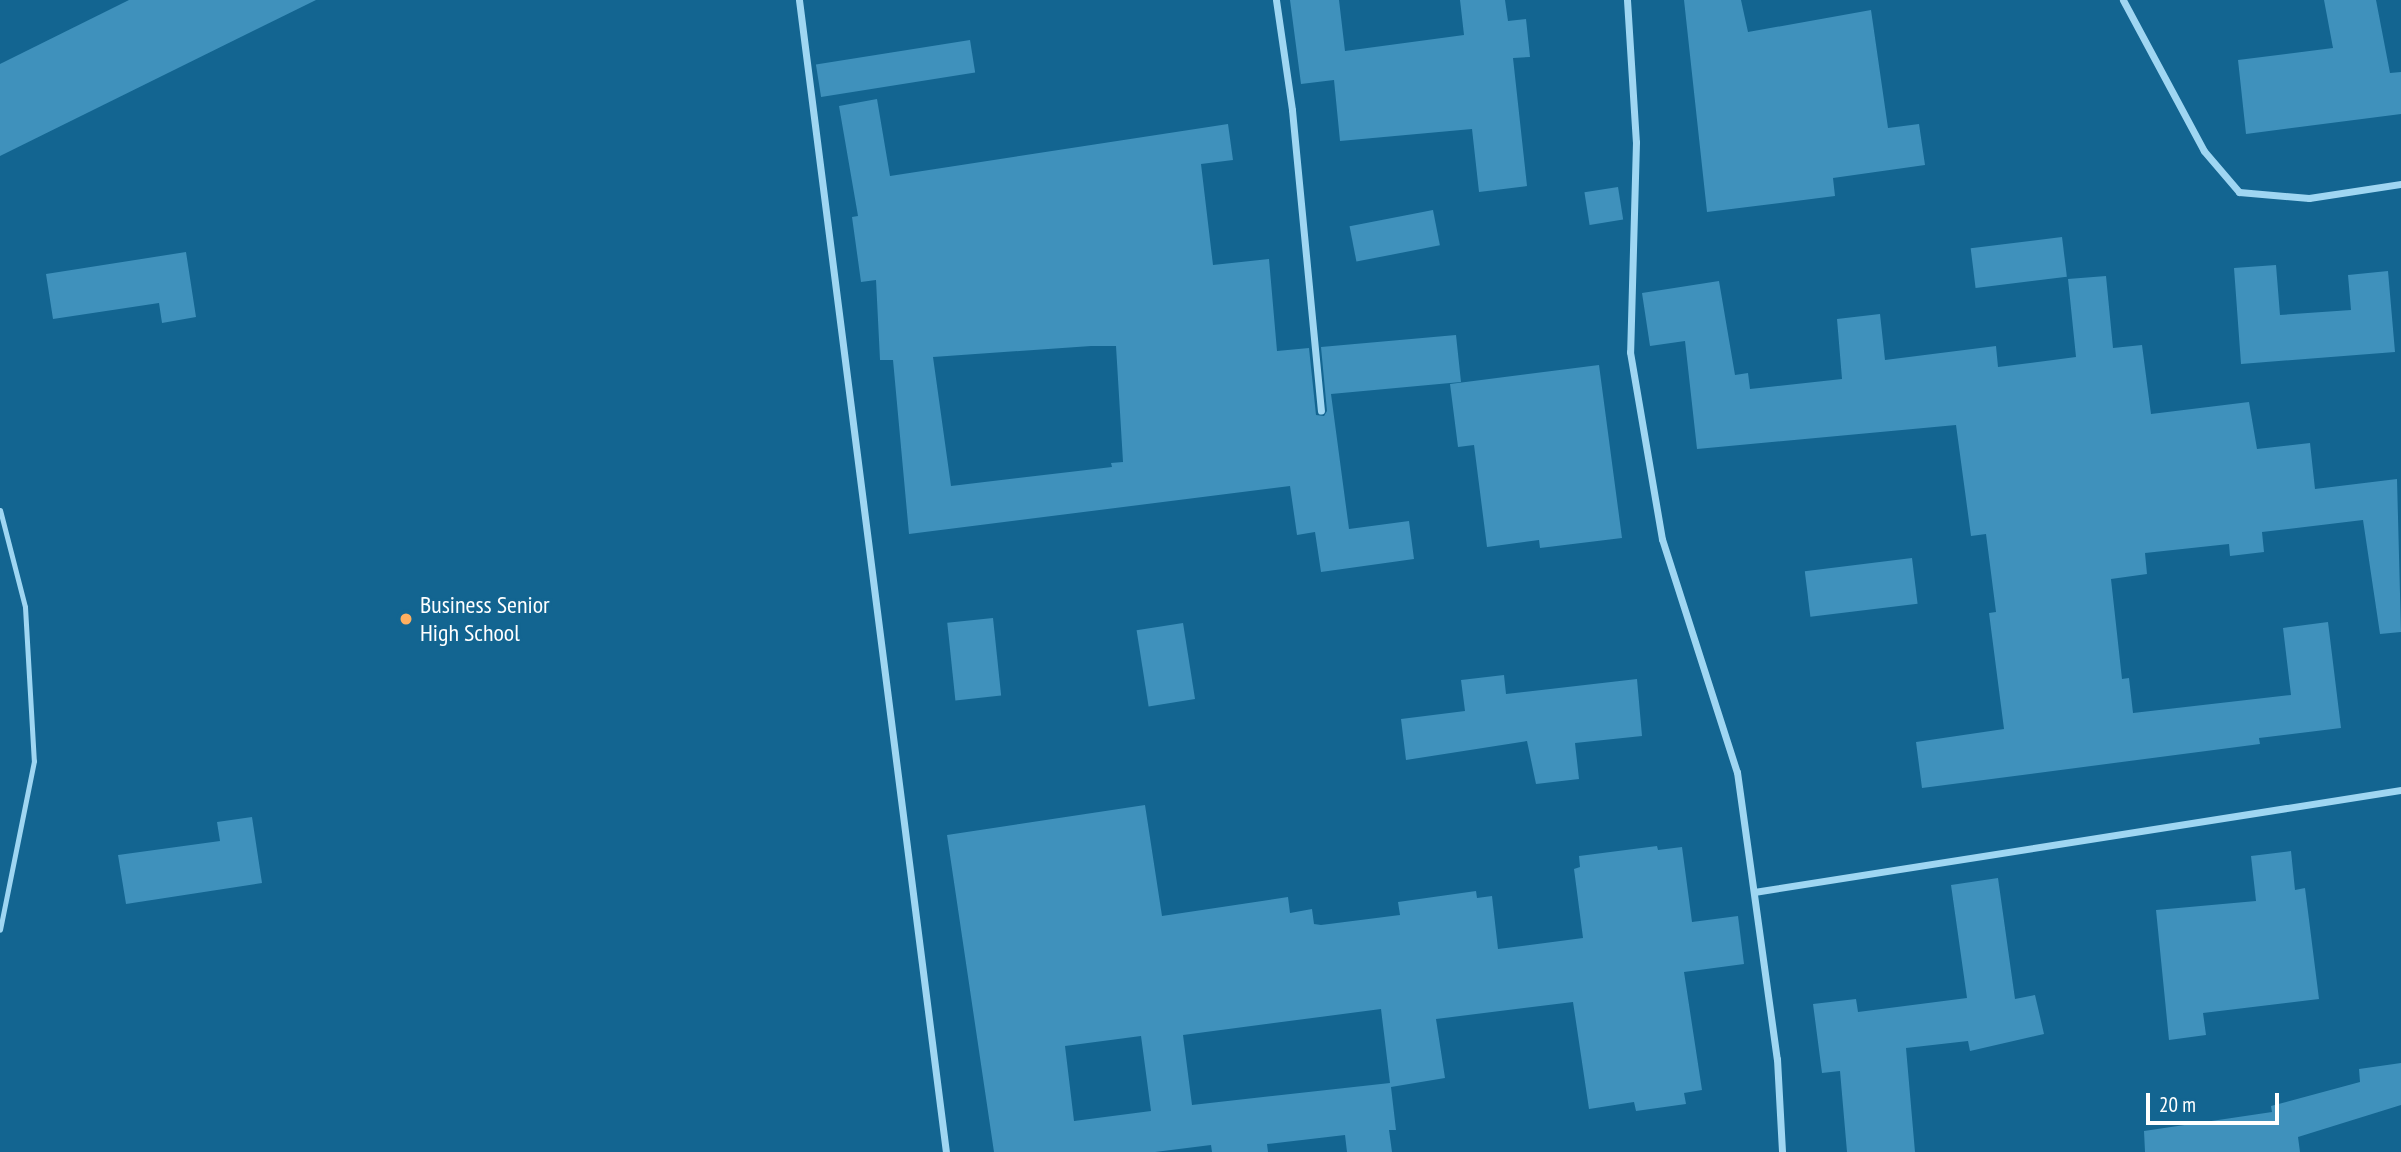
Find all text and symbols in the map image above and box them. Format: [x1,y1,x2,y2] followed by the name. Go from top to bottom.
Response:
[420,591,550,647] place label: Business Senior High School
[398,611,414,627] marker: Business Senior High School
[2149,1078,2282,1122] scale bar
[2159,1091,2196,1118] text: 20 m

